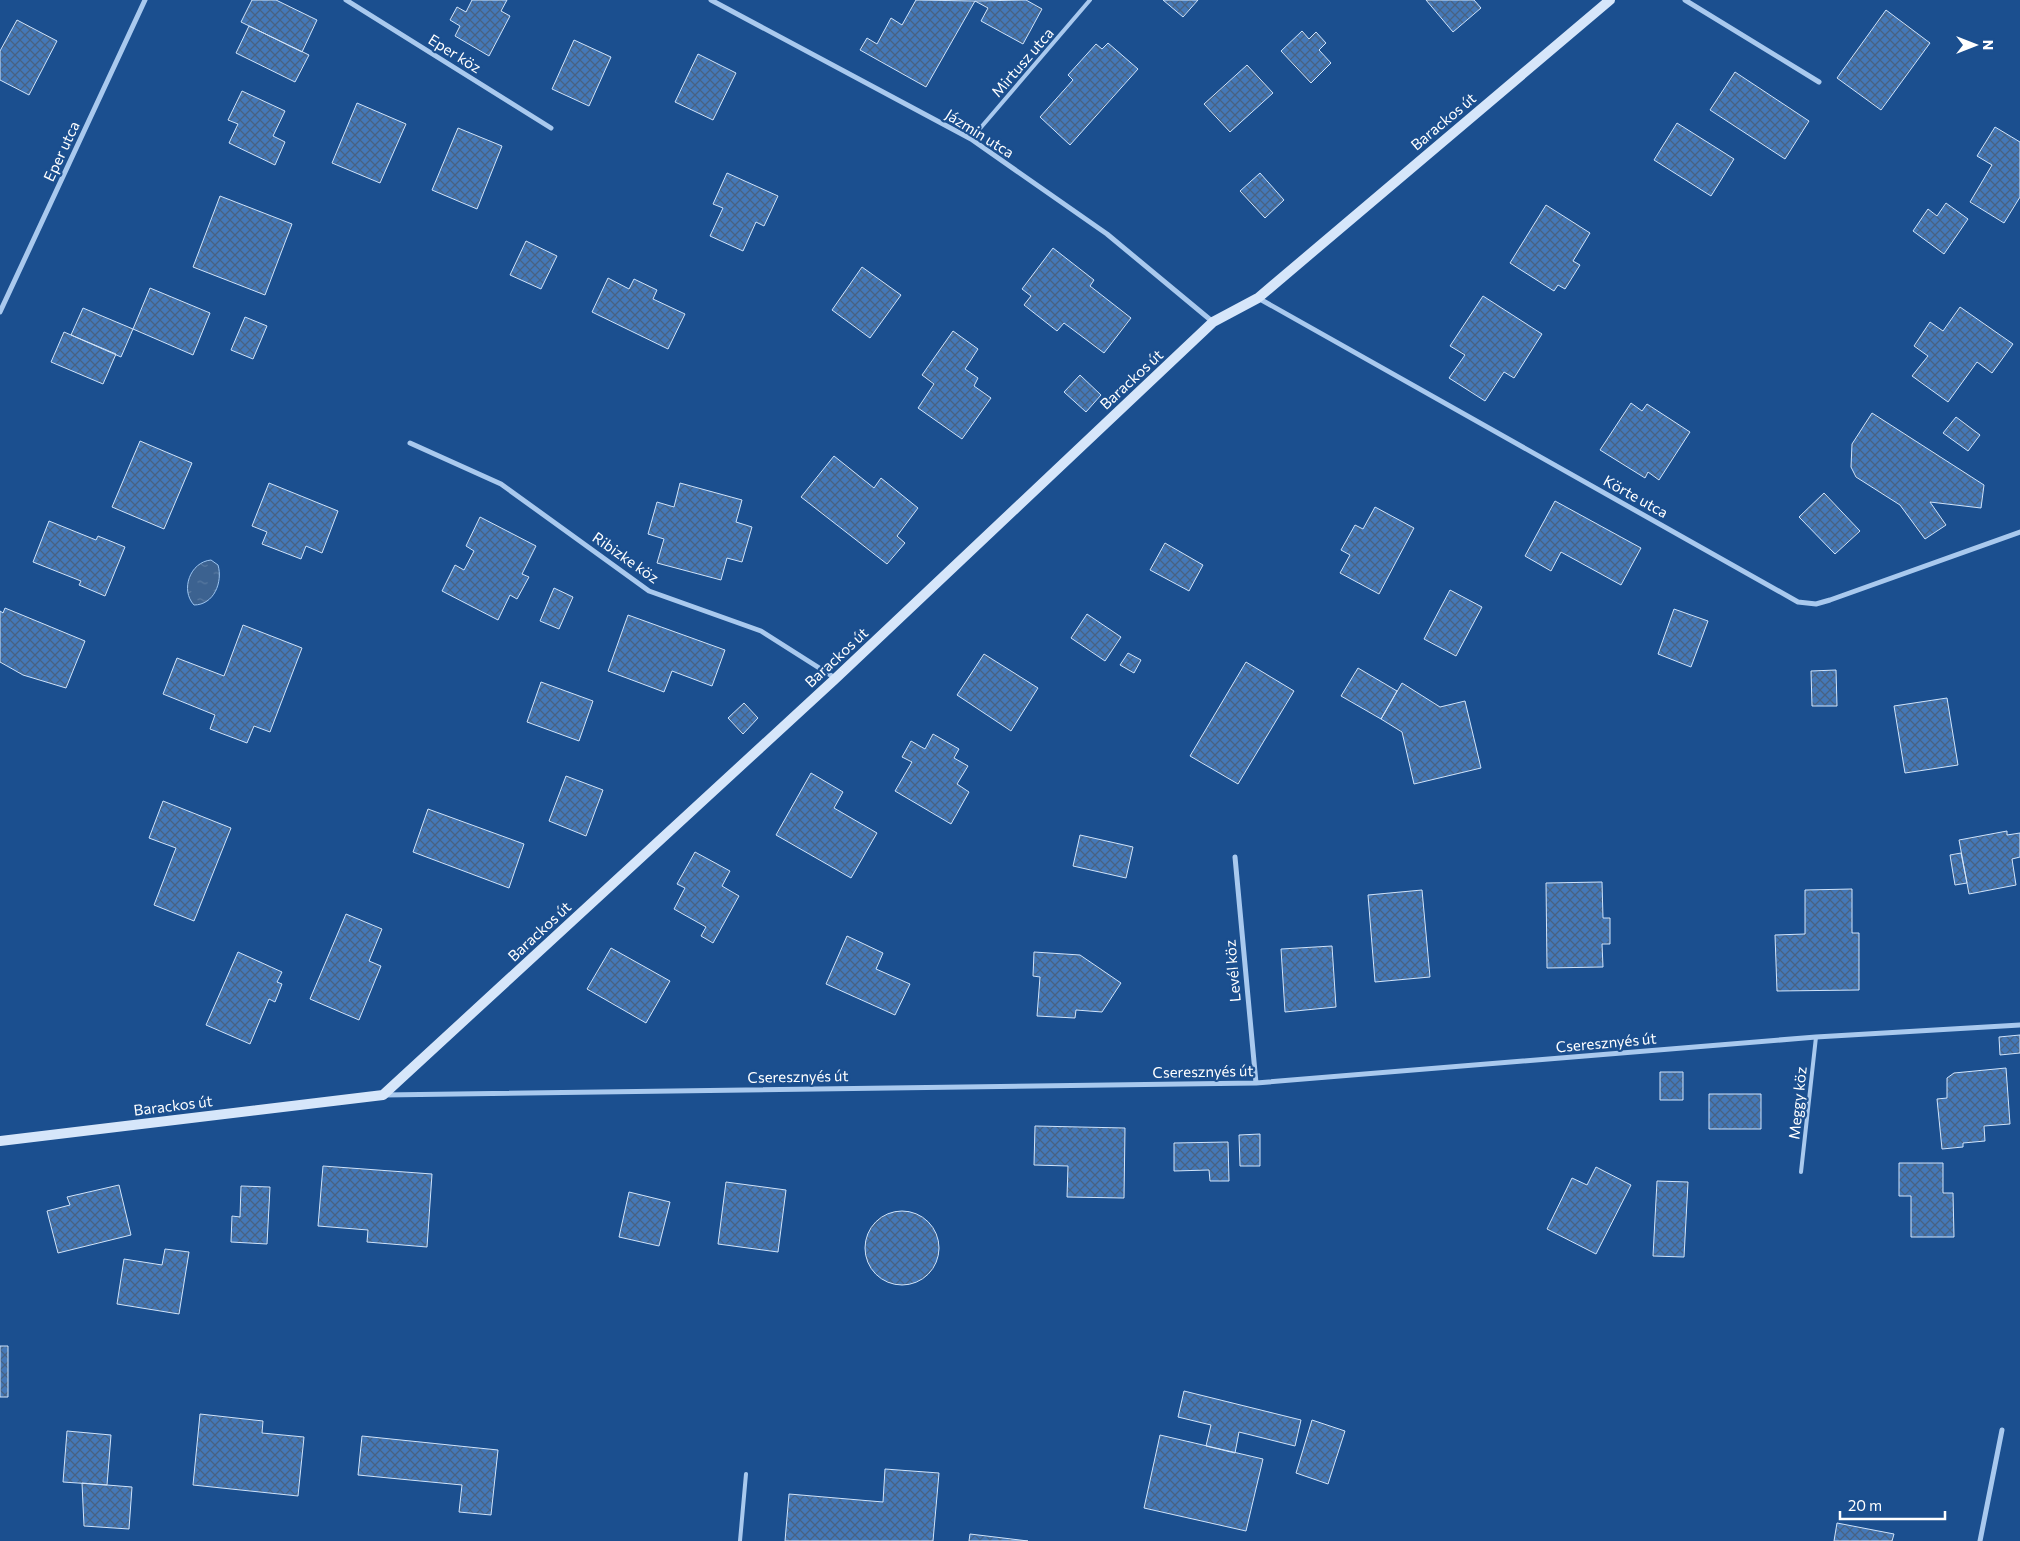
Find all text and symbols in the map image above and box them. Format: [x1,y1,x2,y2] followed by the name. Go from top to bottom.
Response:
[1950,20,2000,70] north arrow
[987,24,1057,100] street label: Mirtusz utca
[425,30,485,76] street label: Eper köz
[1980,40,1997,50] text: N
[1407,89,1479,153] street label: Barackos út
[942,105,1018,161] street label: Jázmin utca
[39,118,83,184] street label: Eper utca
[1096,345,1166,413] street label: Barackos út
[1601,471,1671,521] street label: Körte utca
[589,528,663,586] street label: Ribizke köz
[801,623,871,691] street label: Barackos út
[504,897,574,965] street label: Barackos út
[1220,939,1244,1003] street label: Levél köz
[1555,1029,1657,1055] street label: Cseresznyés út
[1152,1061,1254,1081] street label: Cseresznyés út
[747,1066,849,1086] street label: Cseresznyés út
[1784,1066,1810,1140] street label: Meggy köz
[132,1091,214,1119] street label: Barackos út
[1840,1488,1945,1520] scale bar
[1848,1496,1882,1514] text: 20 m

